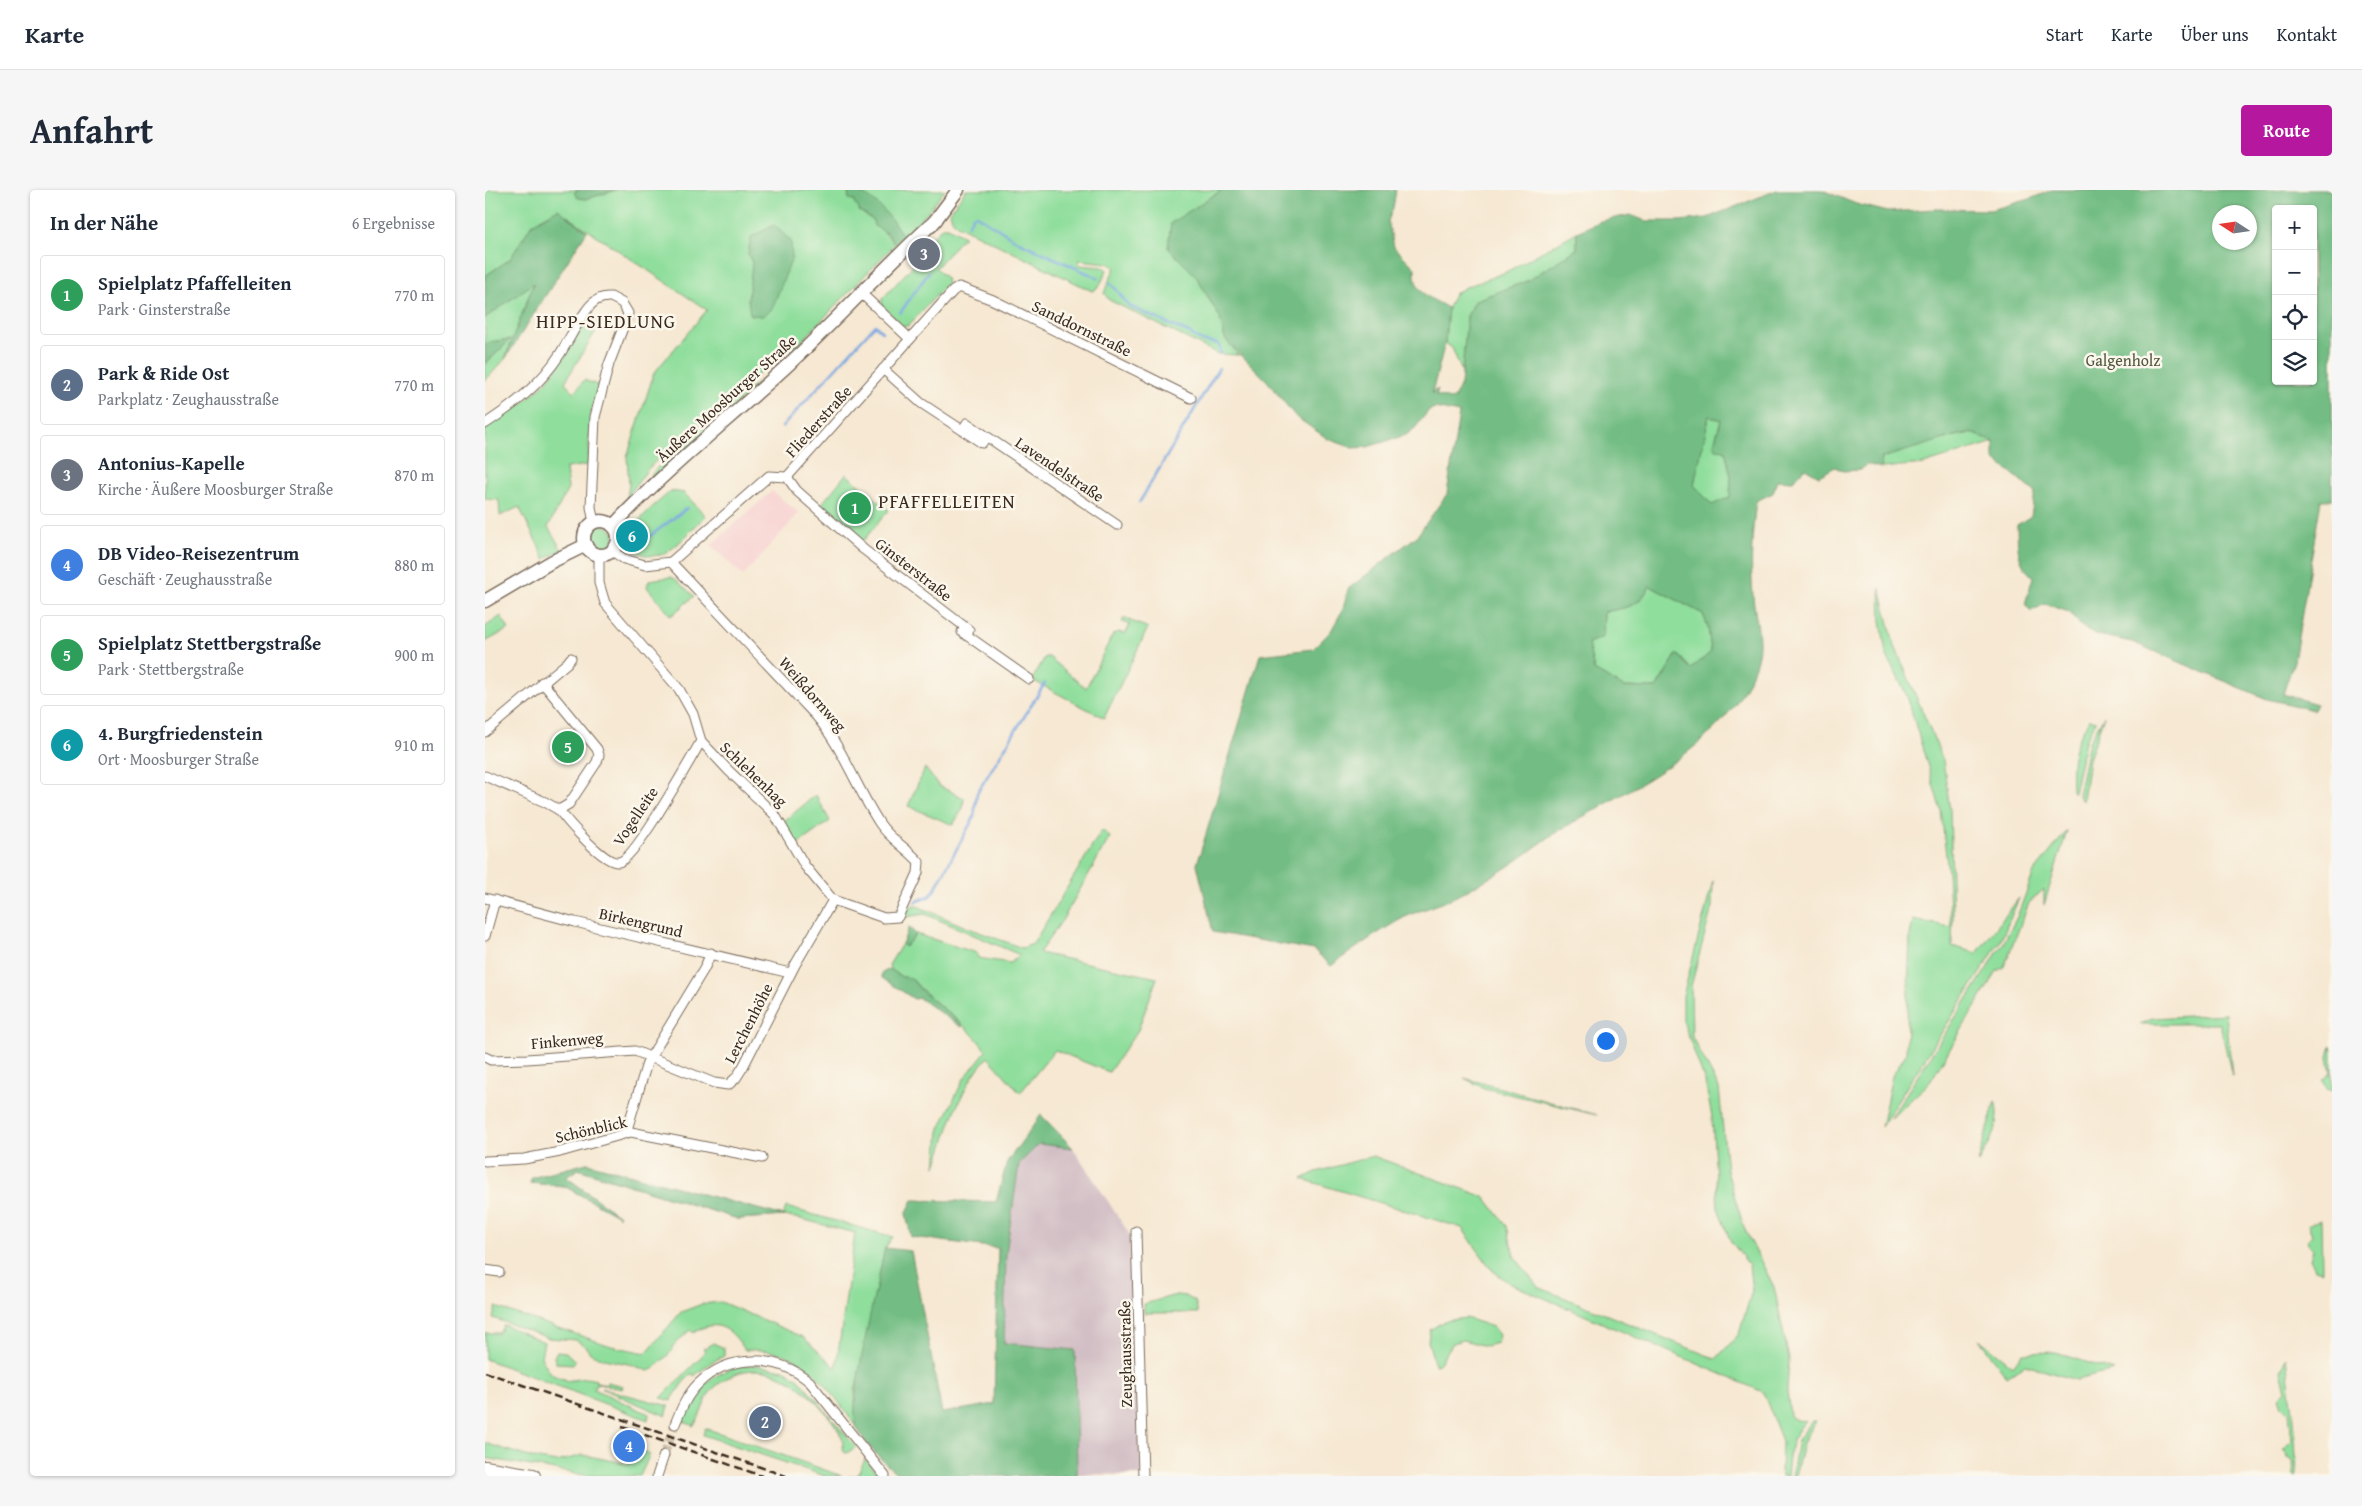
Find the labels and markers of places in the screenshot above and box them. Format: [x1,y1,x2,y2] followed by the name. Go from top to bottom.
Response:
[908,235,940,273] pin: 3
[839,489,871,527] pin: 1
[616,517,648,555] pin: 6
[552,728,584,766] pin: 5
[749,1403,781,1441] pin: 2
[613,1427,645,1465] pin: 4

